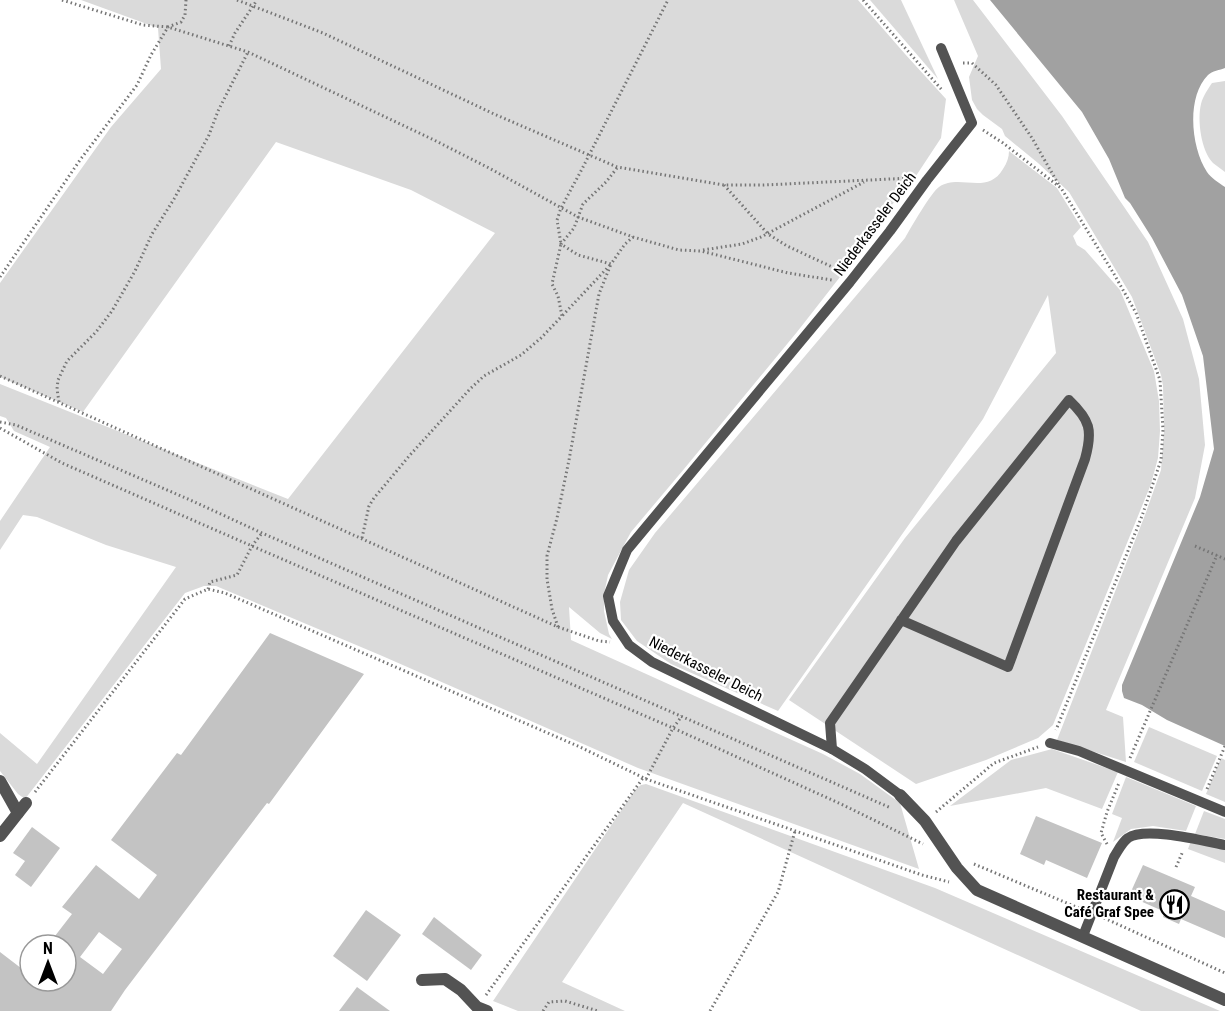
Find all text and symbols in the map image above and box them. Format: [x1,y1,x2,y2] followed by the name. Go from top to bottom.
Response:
[830,169,920,279] street label: Niederkasseler Deich
[646,633,766,705] street label: Niederkasseler Deich
[1064,886,1154,921] place label: Restaurant & Café Graf Spee
[1159,888,1191,920] restaurant icon: Restaurant & Café Graf Spee
[18,933,78,993] north arrow
[43,939,53,958] text: N

